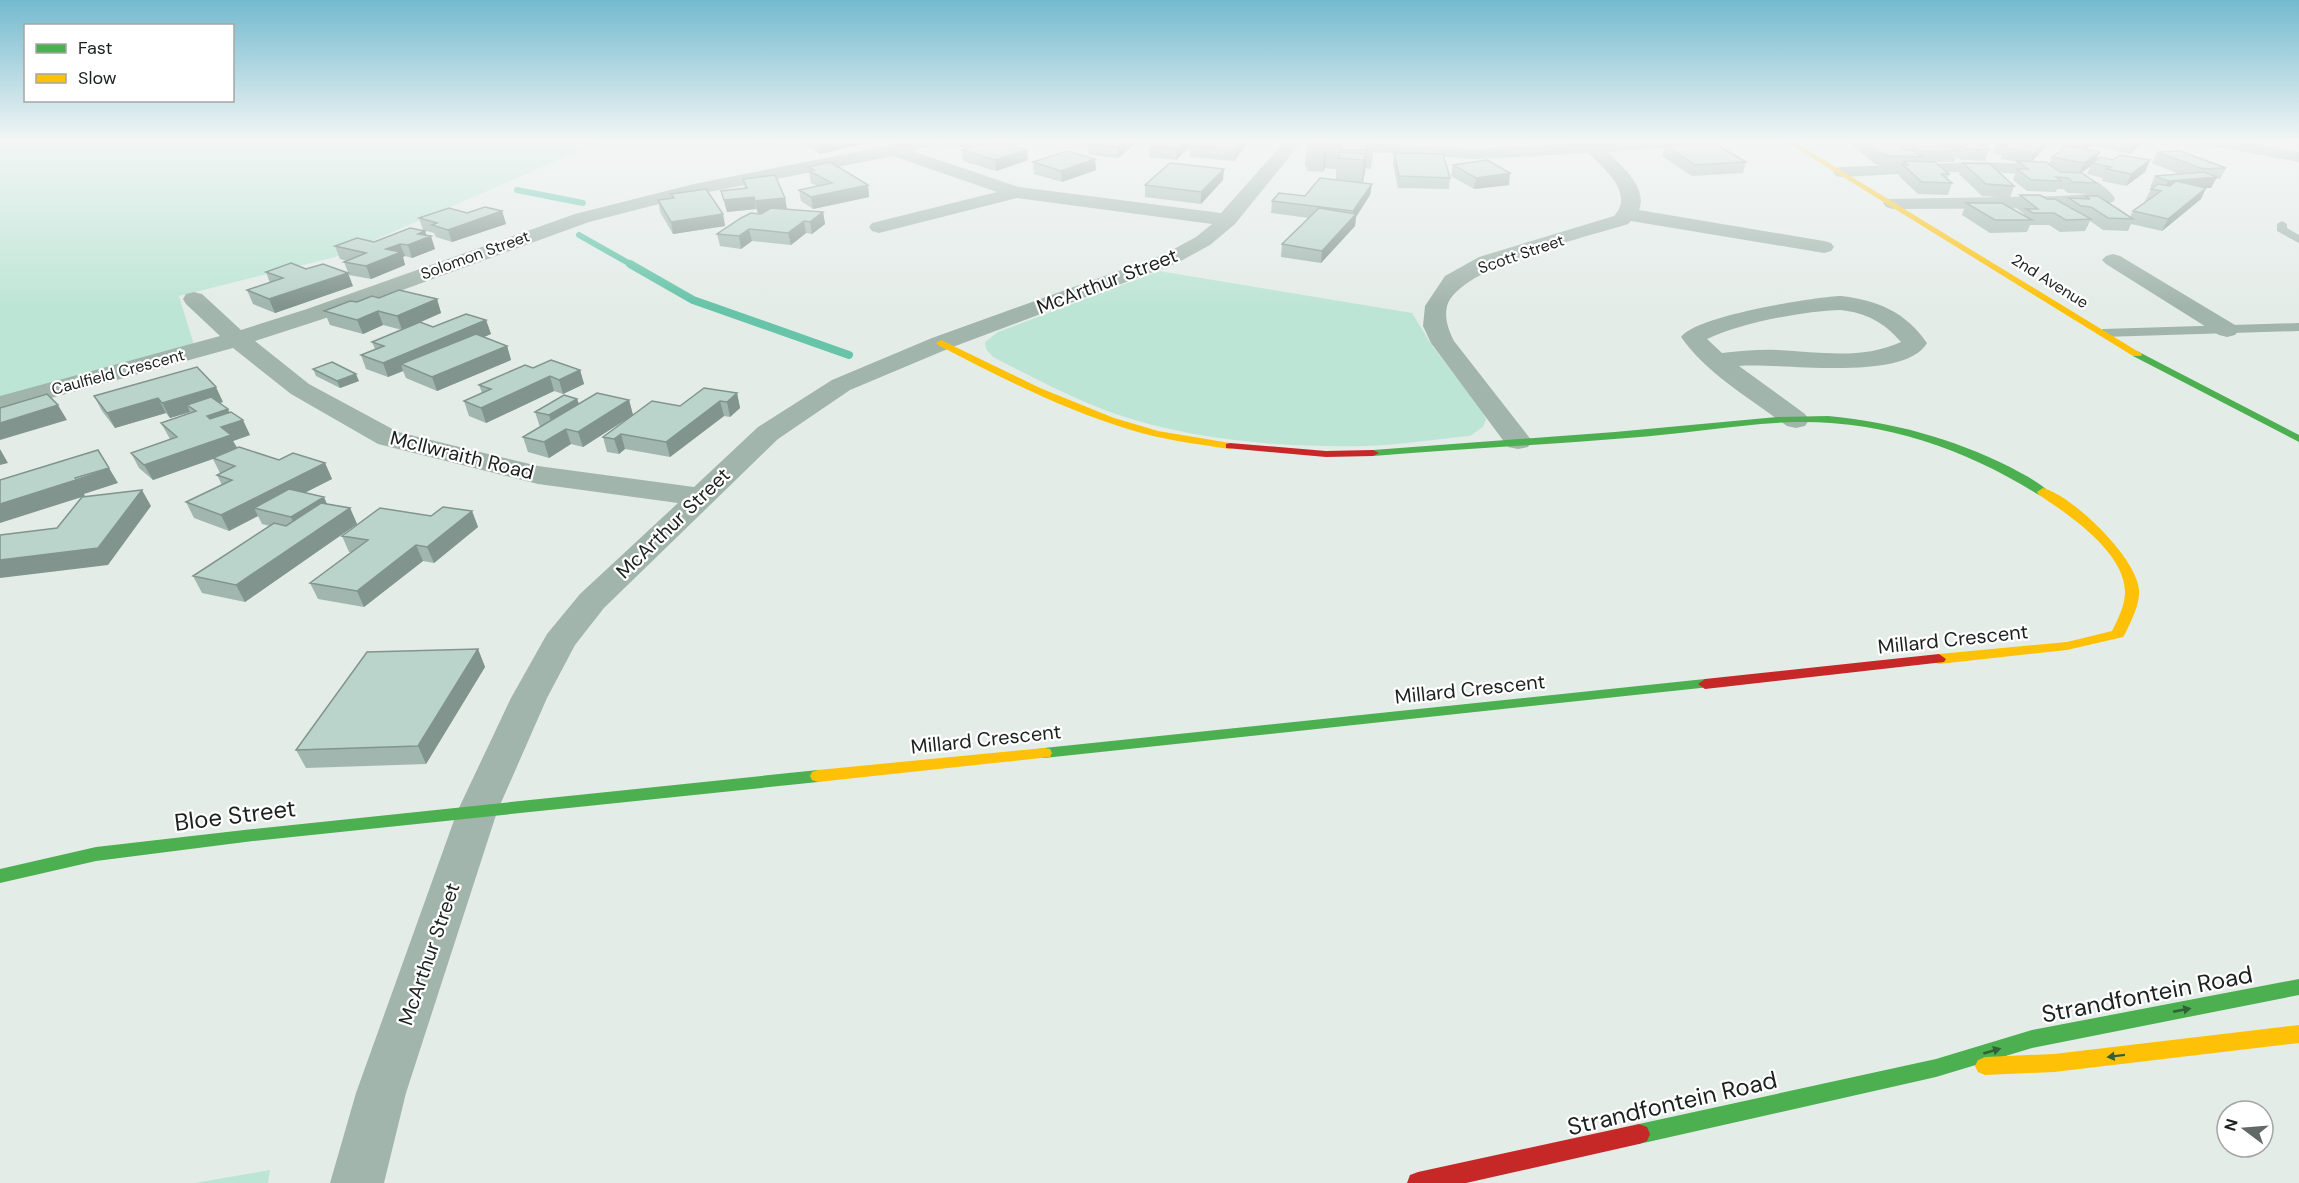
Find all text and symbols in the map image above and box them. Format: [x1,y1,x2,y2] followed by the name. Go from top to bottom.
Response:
[24,24,234,102] legend
[78,36,113,60] text: Fast
[78,66,117,90] text: Slow
[418,226,532,284] street label: Solomon Street
[1475,229,1567,279] street label: Scott Street
[1033,242,1181,320] street label: McArthur Street
[2008,249,2092,313] street label: 2nd Avenue
[49,344,187,400] street label: Caulfield Crescent
[388,425,536,485] street label: McIlwraith Road
[610,462,736,584] street label: McArthur Street
[1876,618,2030,660] street label: Millard Crescent
[1393,668,1547,710] street label: Millard Crescent
[909,718,1063,760] street label: Millard Crescent
[173,792,297,838] street label: Bloe Street
[392,879,466,1029] street label: McArthur Street
[2039,958,2255,1030] street label: Strandfontein Road
[2173,1005,2192,1014] one-way arrow
[1983,1046,2001,1055] one-way arrow
[2106,1051,2125,1060] one-way arrow
[1564,1064,1780,1142] street label: Strandfontein Road
[2215,1099,2275,1159] north arrow
[2219,1116,2243,1134] text: N

